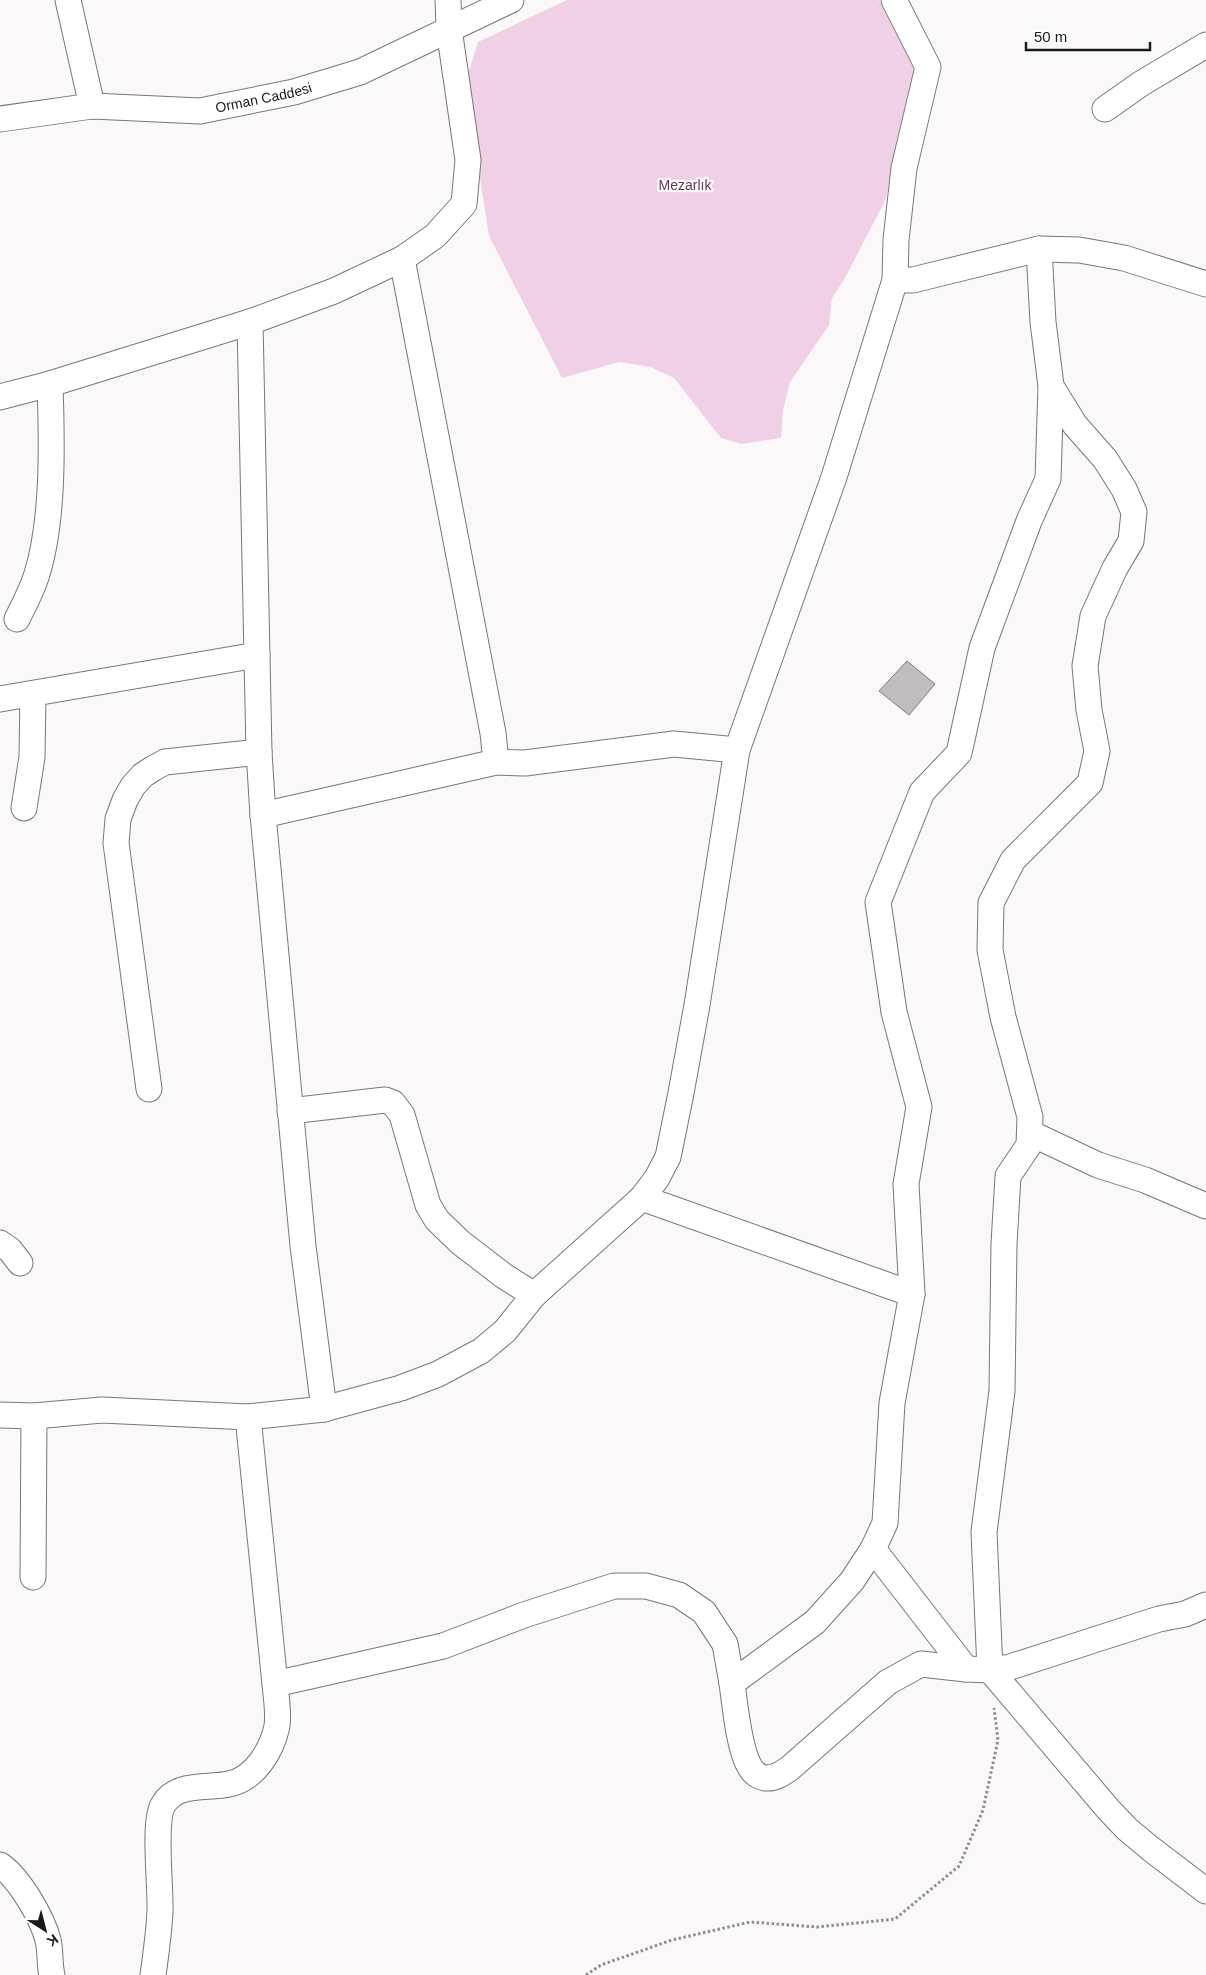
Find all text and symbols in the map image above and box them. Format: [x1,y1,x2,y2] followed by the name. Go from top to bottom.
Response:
[1026,20,1150,52] scale bar
[1034,28,1067,45] text: 50 m
[214,79,314,116] street label: Orman Caddesi
[659,177,712,193] park label: Mezarlık
[20,1905,70,1955] north arrow
[44,1931,61,1950] text: K

